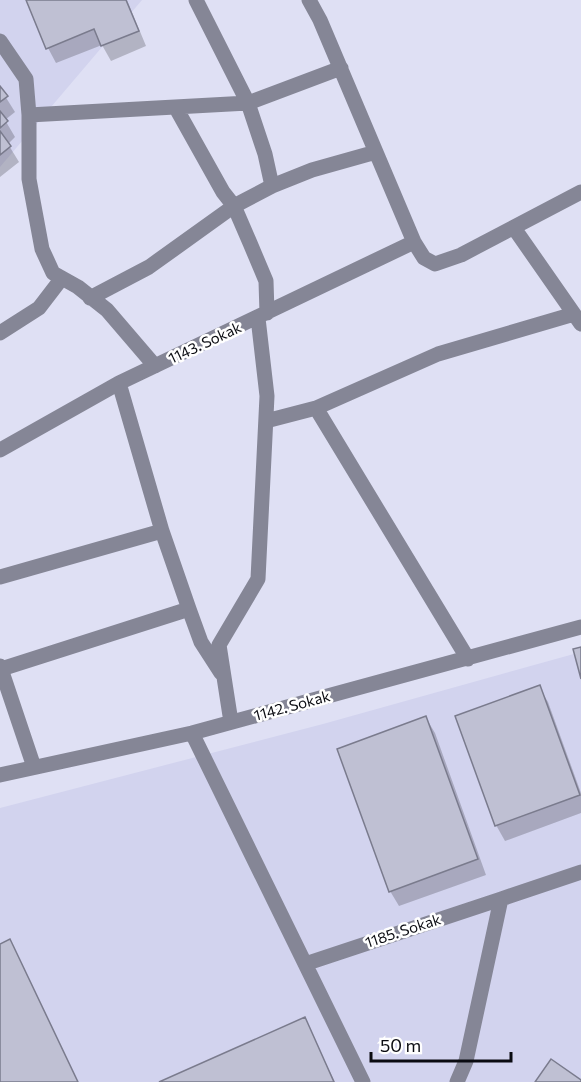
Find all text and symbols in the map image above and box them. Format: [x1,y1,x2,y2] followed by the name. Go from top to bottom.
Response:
[165,317,244,367] street label: 1143. Sokak
[252,686,332,724] street label: 1142. Sokak
[363,909,443,951] street label: 1185. Sokak
[371,1025,510,1063] scale bar
[380,1034,421,1056] text: 50 m

